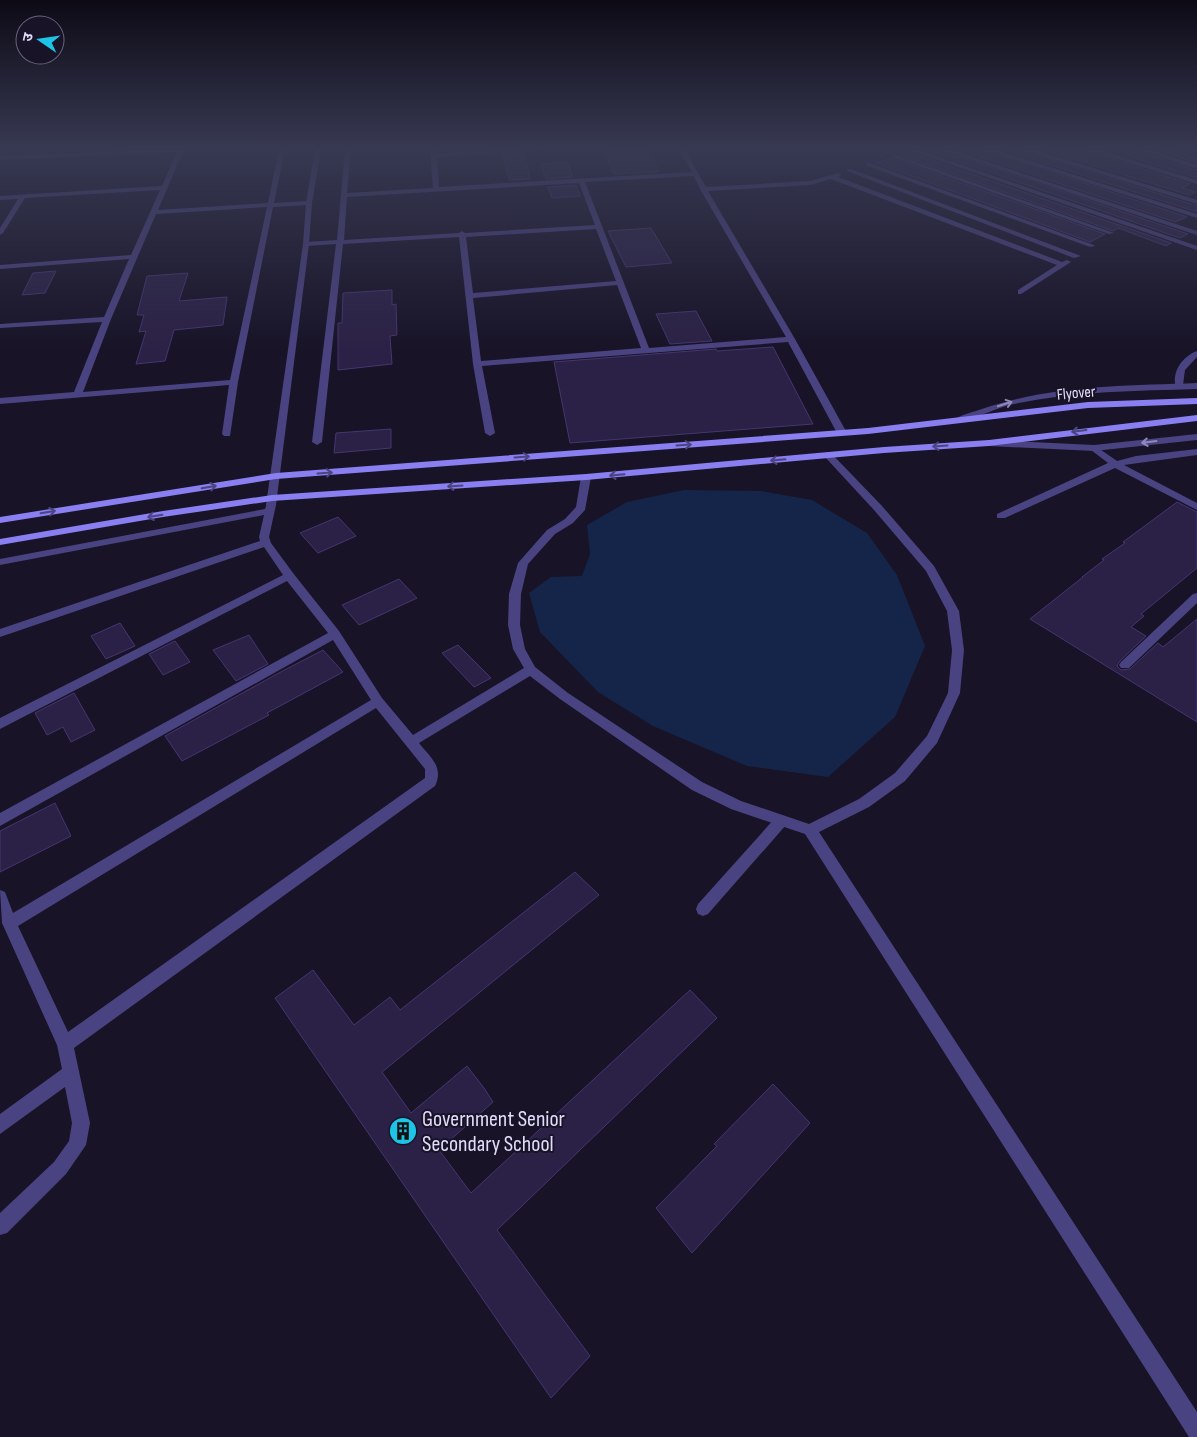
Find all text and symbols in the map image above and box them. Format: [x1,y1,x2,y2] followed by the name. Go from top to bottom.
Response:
[15,15,65,65] north arrow
[19,31,37,43] text: उ
[1056,382,1097,405] street label: Flyover
[996,399,1012,409] one-way arrow
[1071,426,1087,436] one-way arrow
[1141,437,1157,447] one-way arrow
[675,440,691,449] one-way arrow
[933,442,949,451] one-way arrow
[513,453,529,462] one-way arrow
[771,455,787,465] one-way arrow
[316,468,332,477] one-way arrow
[609,470,625,479] one-way arrow
[200,481,216,491] one-way arrow
[447,482,463,491] one-way arrow
[40,506,56,516] one-way arrow
[147,511,163,521] one-way arrow
[422,1106,565,1158] place label: Government Senior Secondary School
[388,1116,418,1146] building icon: Government Senior Secondary School

